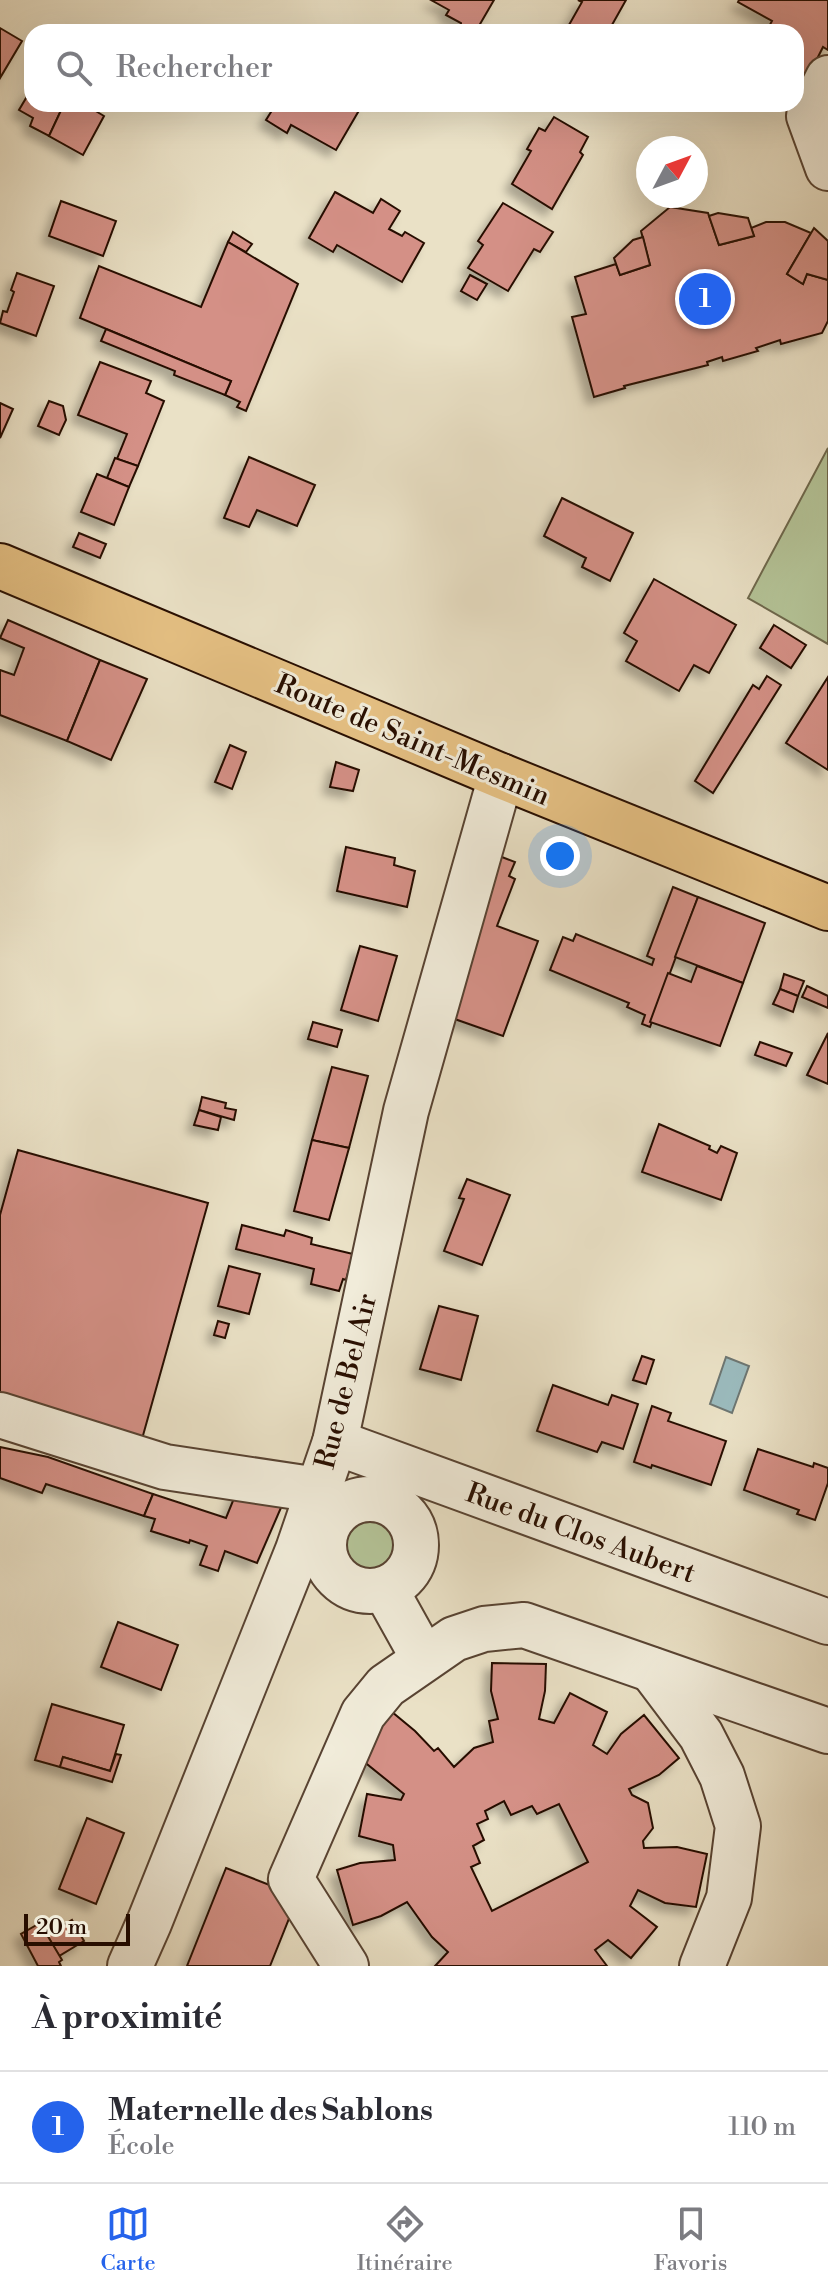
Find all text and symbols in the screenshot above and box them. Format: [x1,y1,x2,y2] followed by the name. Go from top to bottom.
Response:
[24,24,804,112] search box
[52,46,96,90] icon: search
[116,49,273,87] text: Rechercher
[636,136,708,208] north arrow
[679,269,731,329] pin: 1
[270,667,555,814] street label: Route de Saint-Mesmin
[540,836,580,876] your location
[308,1290,385,1473] street label: Rue de Bel Air
[461,1476,700,1591] street label: Rue du Clos Aubert
[24,1910,130,1946] scale bar
[36,1914,87,1941] text: 20 m
[32,1997,222,2039] text: À proximité
[108,2092,433,2130] text: Maternelle des Sablons
[52,2111,64,2143] text: 1
[728,2111,796,2143] text: 110 m
[108,2130,175,2162] text: École
[101,2202,156,2277] tab: Carte
[357,2202,453,2277] tab: Itinéraire
[654,2202,727,2277] tab: Favoris

